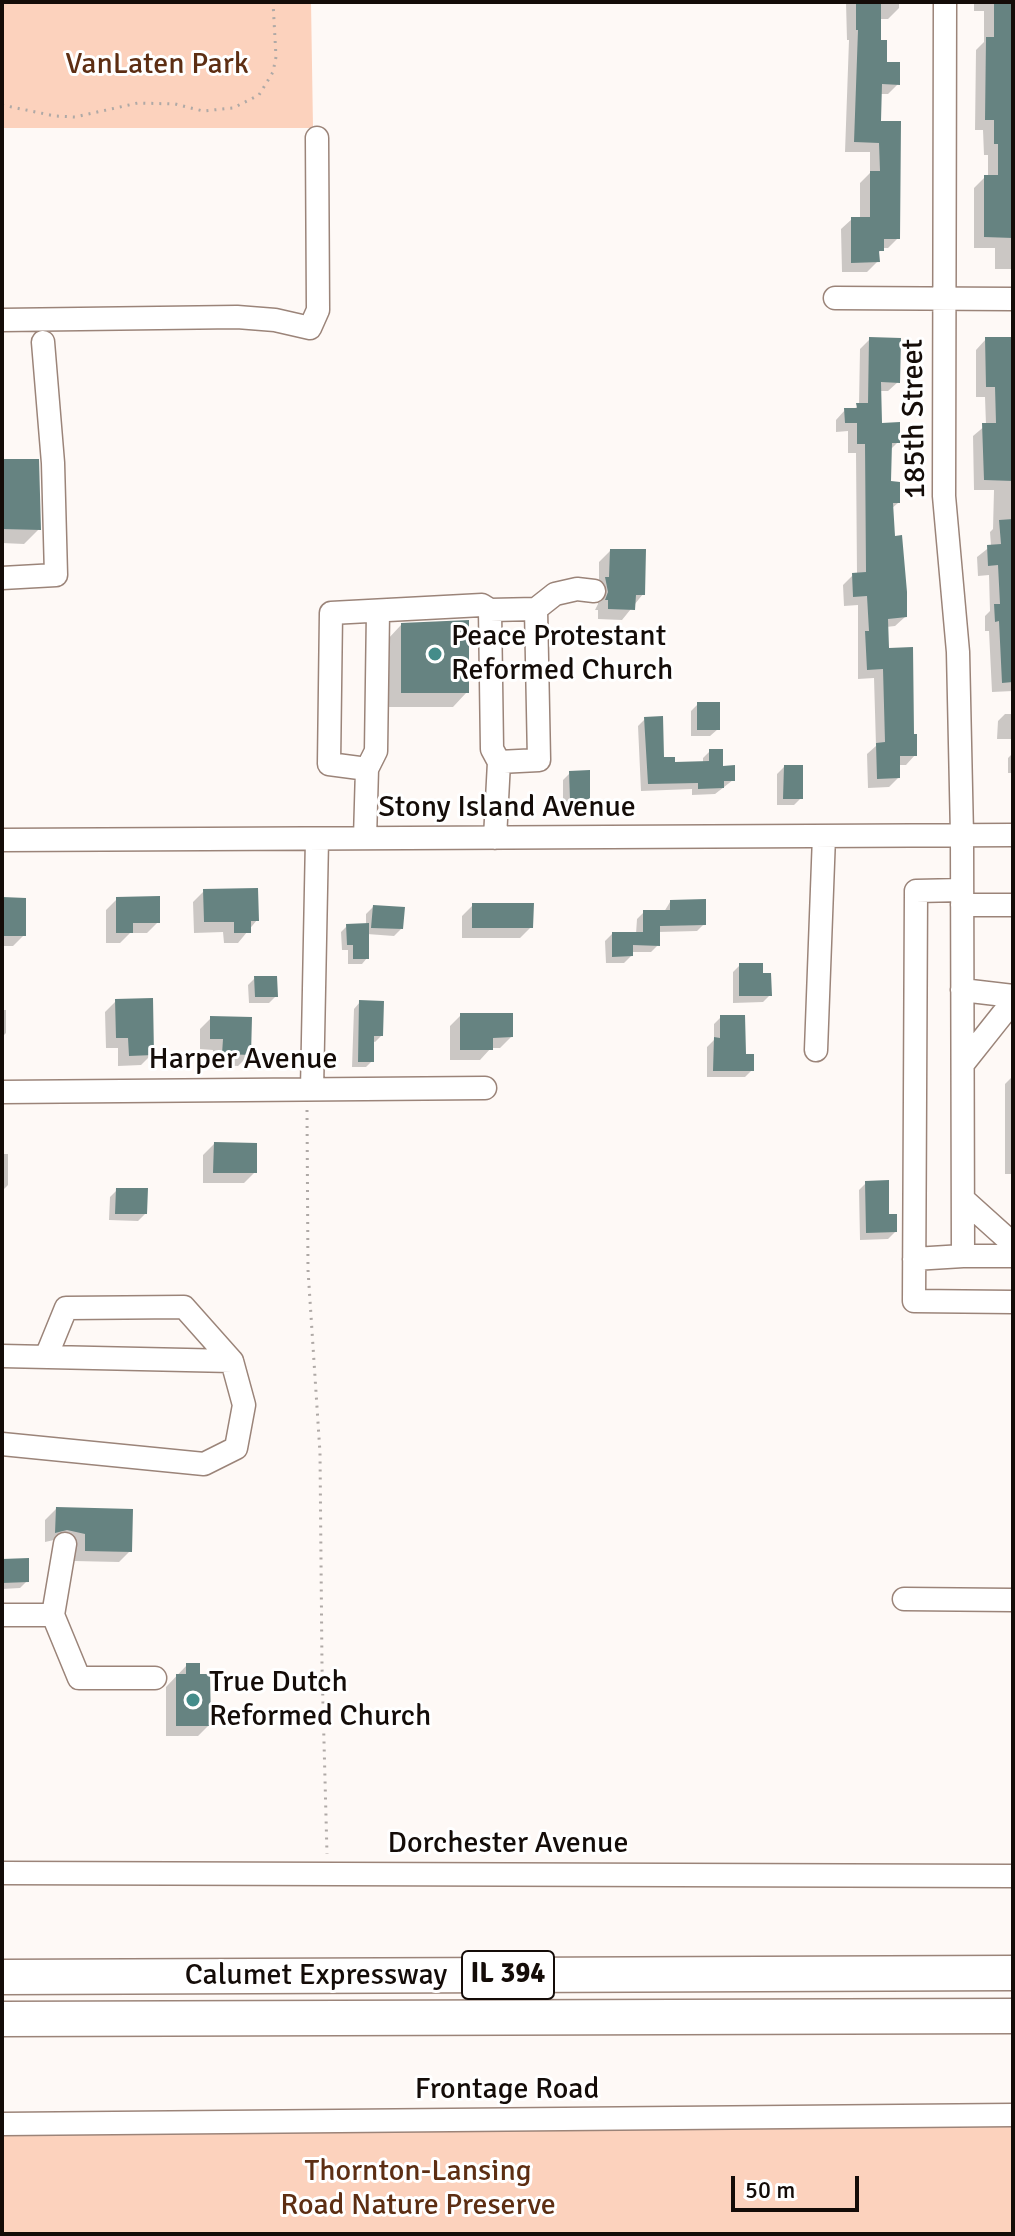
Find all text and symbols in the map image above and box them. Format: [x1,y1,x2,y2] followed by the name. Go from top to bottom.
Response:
[65,47,249,83] park label: VanLaten Park
[896,339,934,499] street label: 185th Street
[451,619,673,690] place label: Peace Protestant Reformed Church
[426,645,444,663] marker: Peace Protestant Reformed Church
[378,790,636,826] street label: Stony Island Avenue
[149,1042,337,1078] street label: Harper Avenue
[209,1665,431,1736] place label: True Dutch Reformed Church
[184,1691,202,1709] marker: True Dutch Reformed Church
[388,1826,628,1862] street label: Dorchester Avenue
[462,1951,554,1999] road number: IL 394
[185,1958,447,1994] street label: Calumet Expressway
[415,2072,599,2108] street label: Frontage Road
[280,2154,556,2224] park label: Thornton-Lansing Road Nature Preserve
[735,2160,863,2210] scale bar
[745,2175,795,2205] text: 50 m

